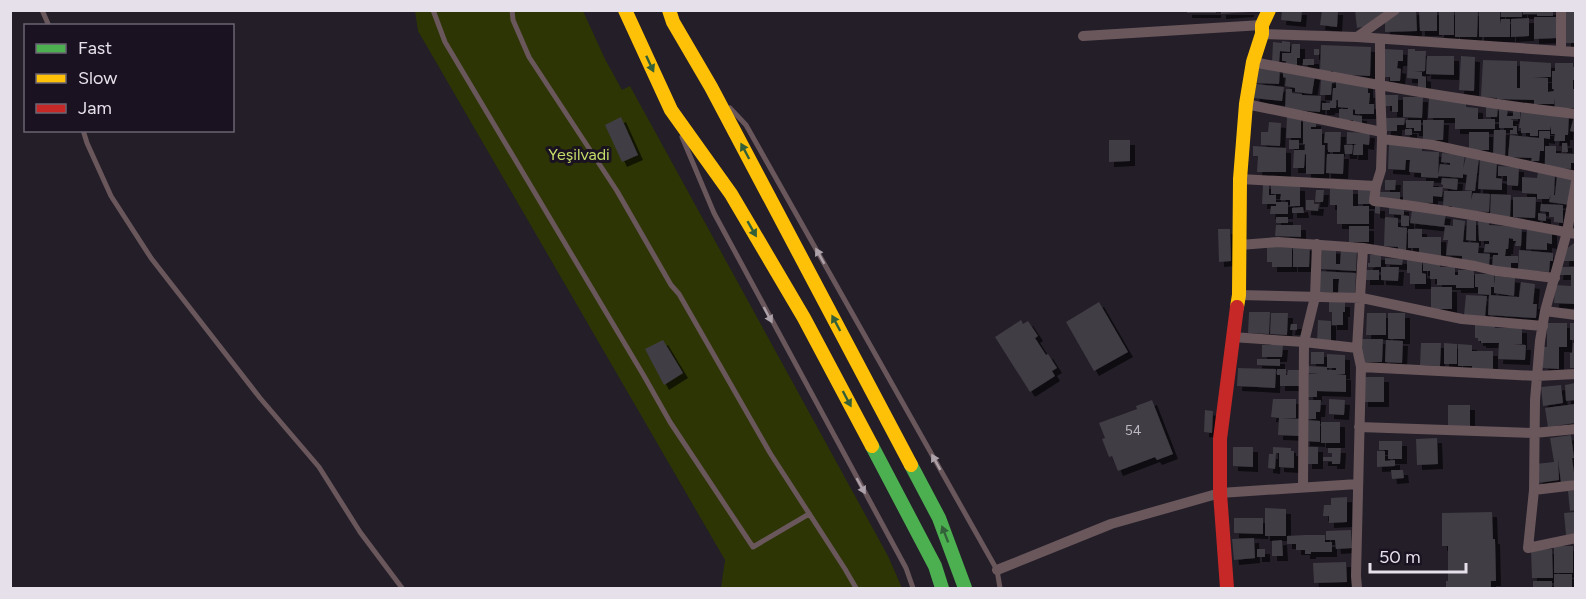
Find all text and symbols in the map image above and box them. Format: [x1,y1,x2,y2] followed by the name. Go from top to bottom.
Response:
[24,24,234,132] legend
[78,37,112,59] text: Fast
[645,55,654,72] one-way arrow
[78,67,117,89] text: Slow
[78,97,112,119] text: Jam
[740,142,750,159] one-way arrow
[548,145,610,164] park label: Yeşilvadi
[747,221,757,238] one-way arrow
[815,247,825,264] one-way arrow
[763,306,773,323] one-way arrow
[831,315,841,332] one-way arrow
[842,391,852,408] one-way arrow
[1125,422,1142,439] house number: 54
[931,453,941,470] one-way arrow
[856,478,866,495] one-way arrow
[939,525,949,543] one-way arrow
[1370,536,1466,574] scale bar
[1379,546,1421,568] text: 50 m

